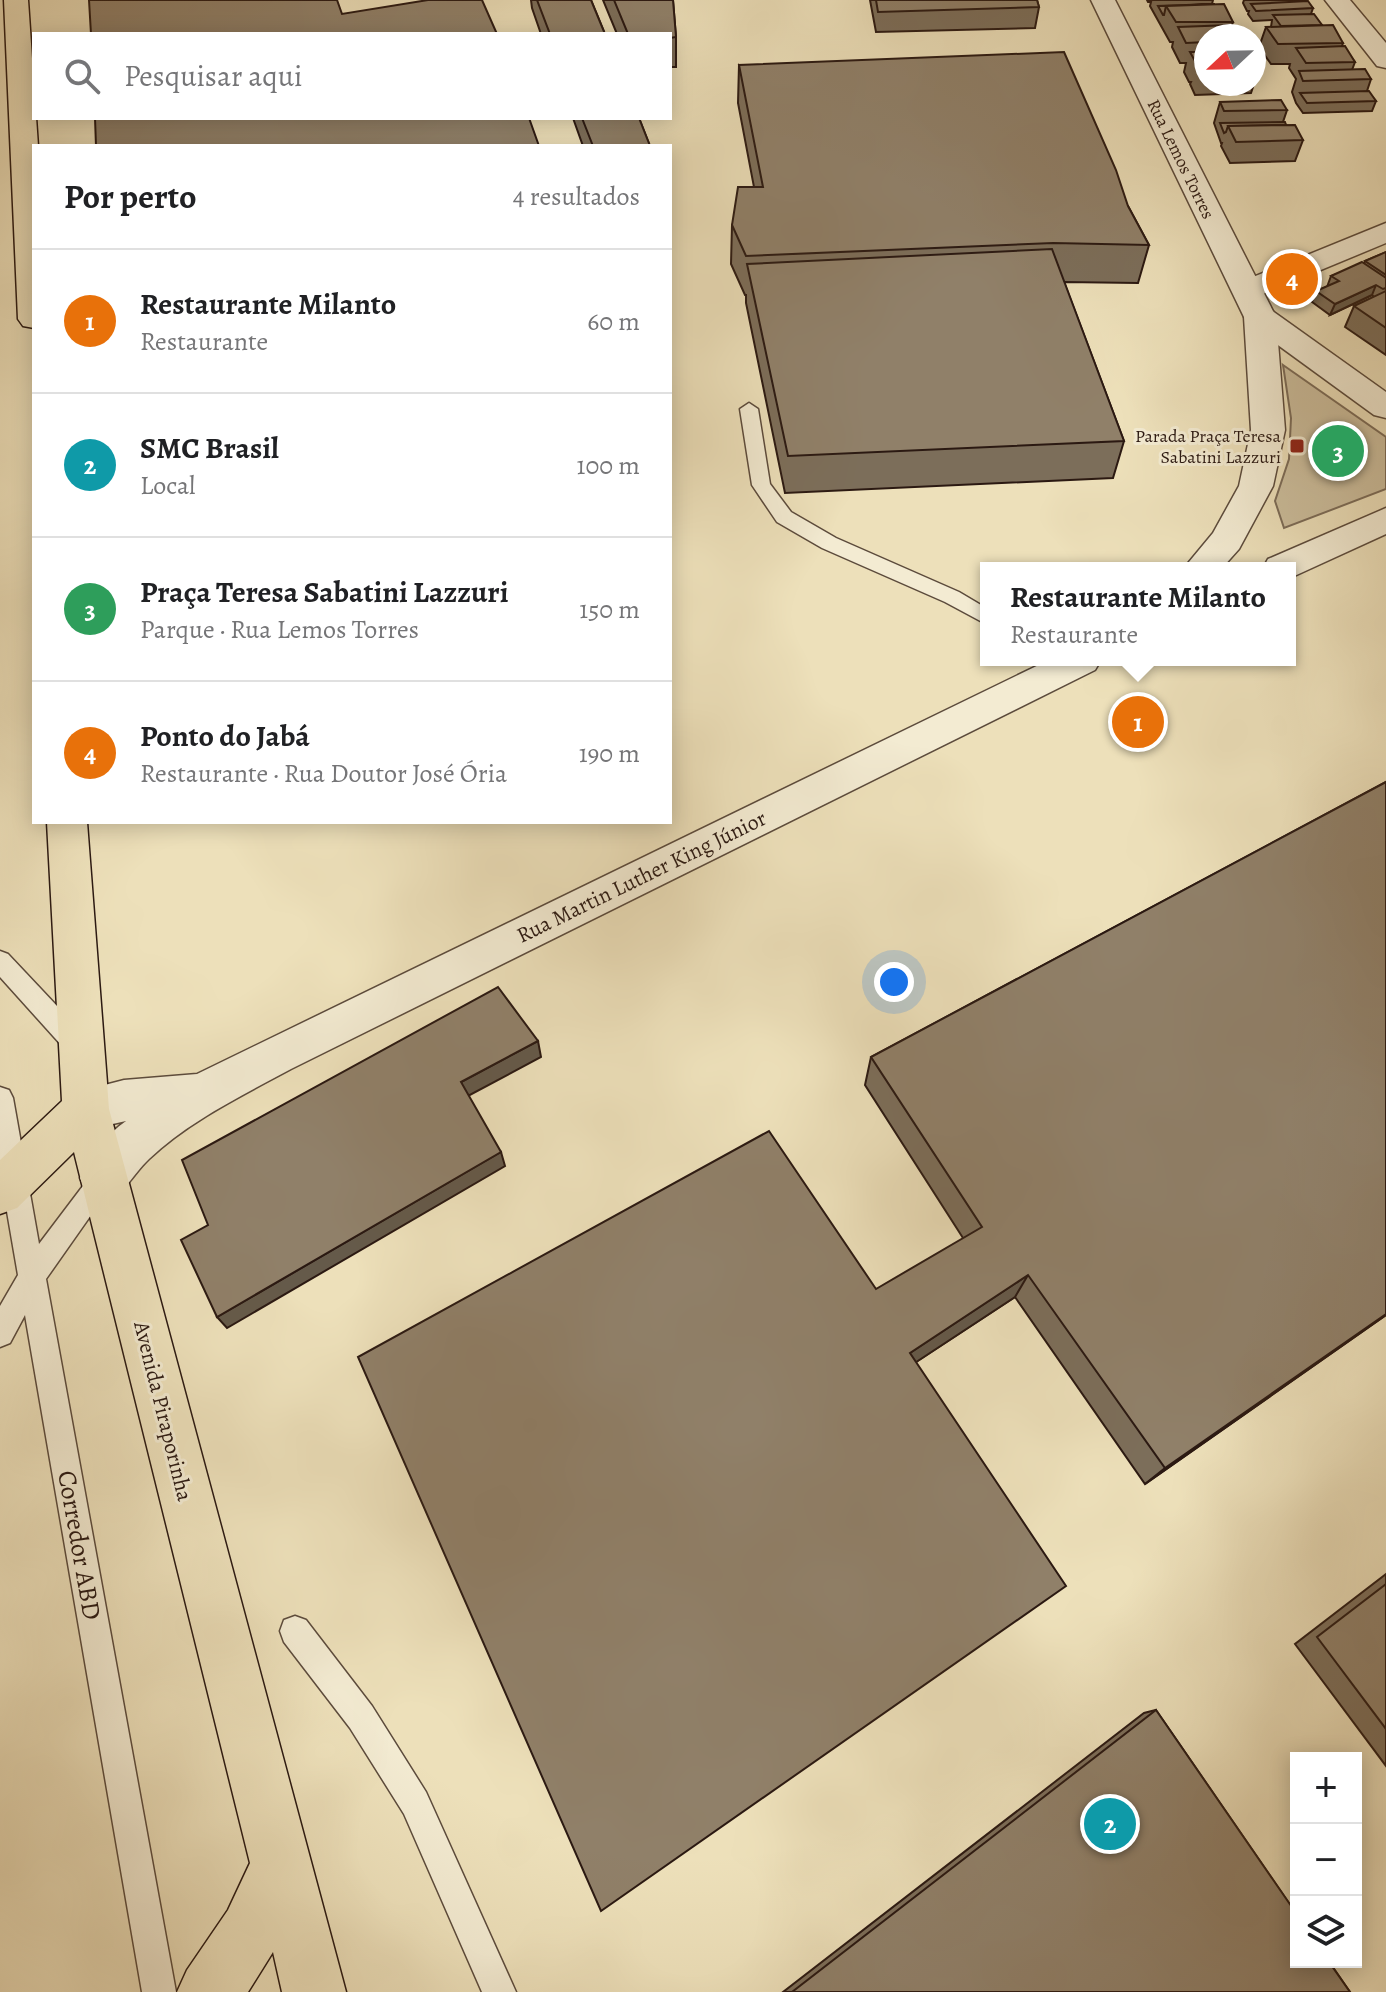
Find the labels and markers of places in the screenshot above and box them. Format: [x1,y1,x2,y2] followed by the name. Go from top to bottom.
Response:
[1266,249,1318,309] pin: 4
[1312,421,1364,481] pin: 3
[1135,424,1282,469] place label: Parada Praça Teresa Sabatini Lazzuri
[1288,437,1306,455] marker: Parada Praça Teresa Sabatini Lazzuri
[1112,692,1164,752] pin: 1
[1084,1794,1136,1854] pin: 2

